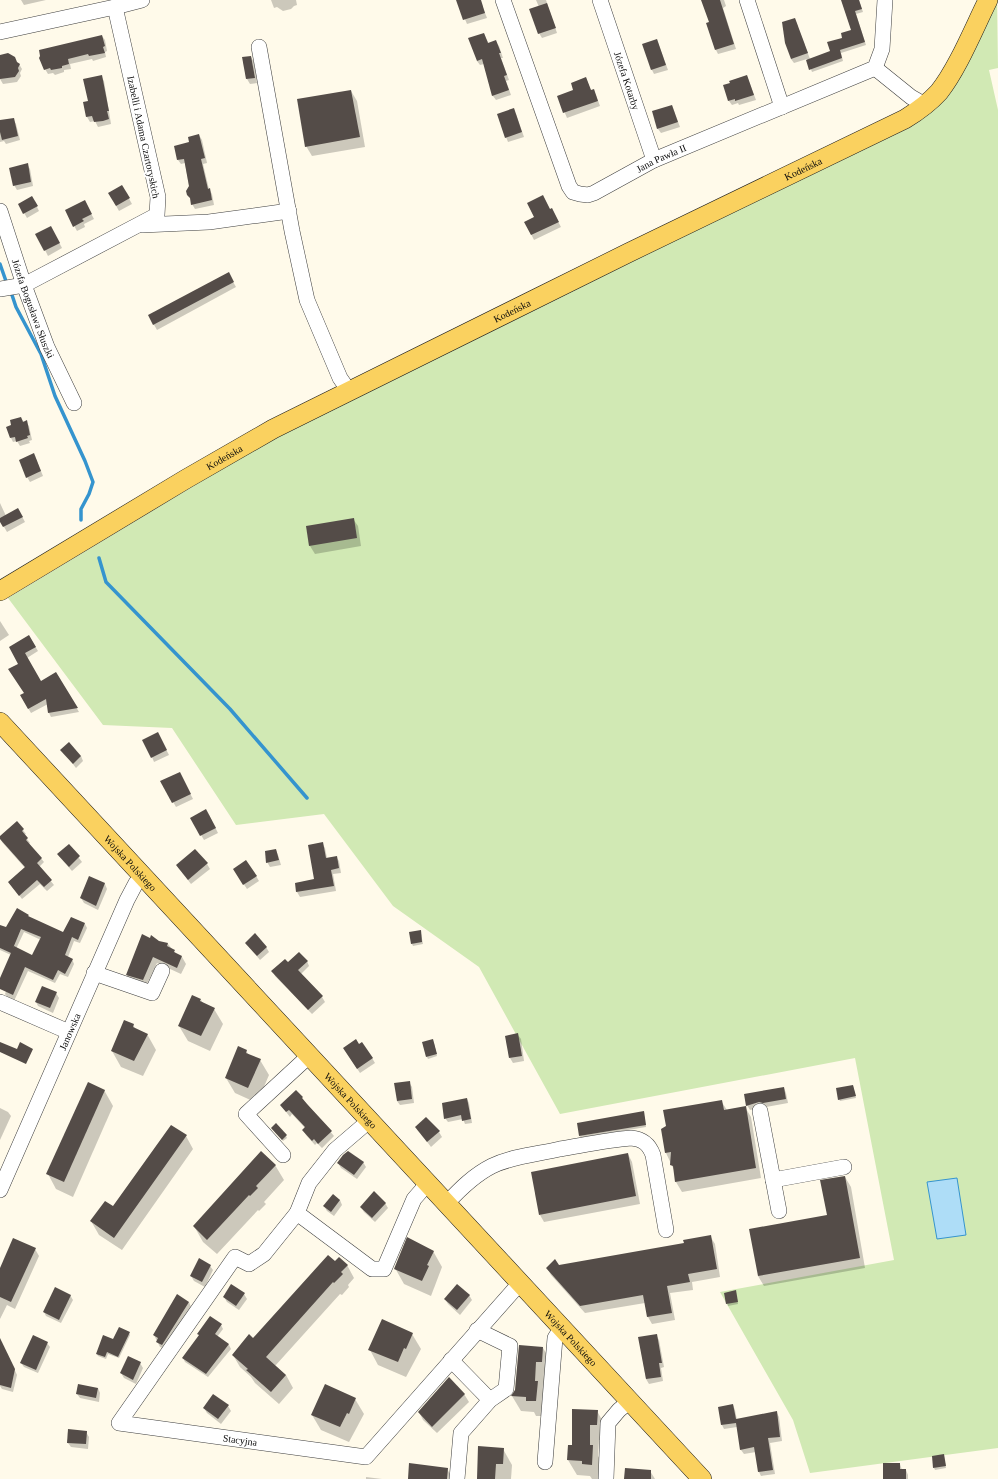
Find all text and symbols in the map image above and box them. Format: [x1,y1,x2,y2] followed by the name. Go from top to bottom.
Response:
[612,50,642,111] street label: Józefa Kotarby
[125,75,162,199] street label: Izabelli i Adama Czartoryskich
[634,142,688,175] street label: Jana Pawła II
[783,155,824,183] street label: Kodeńska
[10,258,57,360] street label: Józefa Bogusława Słuszki
[492,297,533,325] street label: Kodeńska
[204,443,245,472] street label: Kodeńska
[102,833,159,893] street label: Wojska Polskiego
[57,1011,83,1052] street label: Janowska
[322,1071,379,1131] street label: Wojska Polskiego
[542,1308,599,1368] street label: Wojska Polskiego
[222,1432,258,1448] street label: Stacyjna

